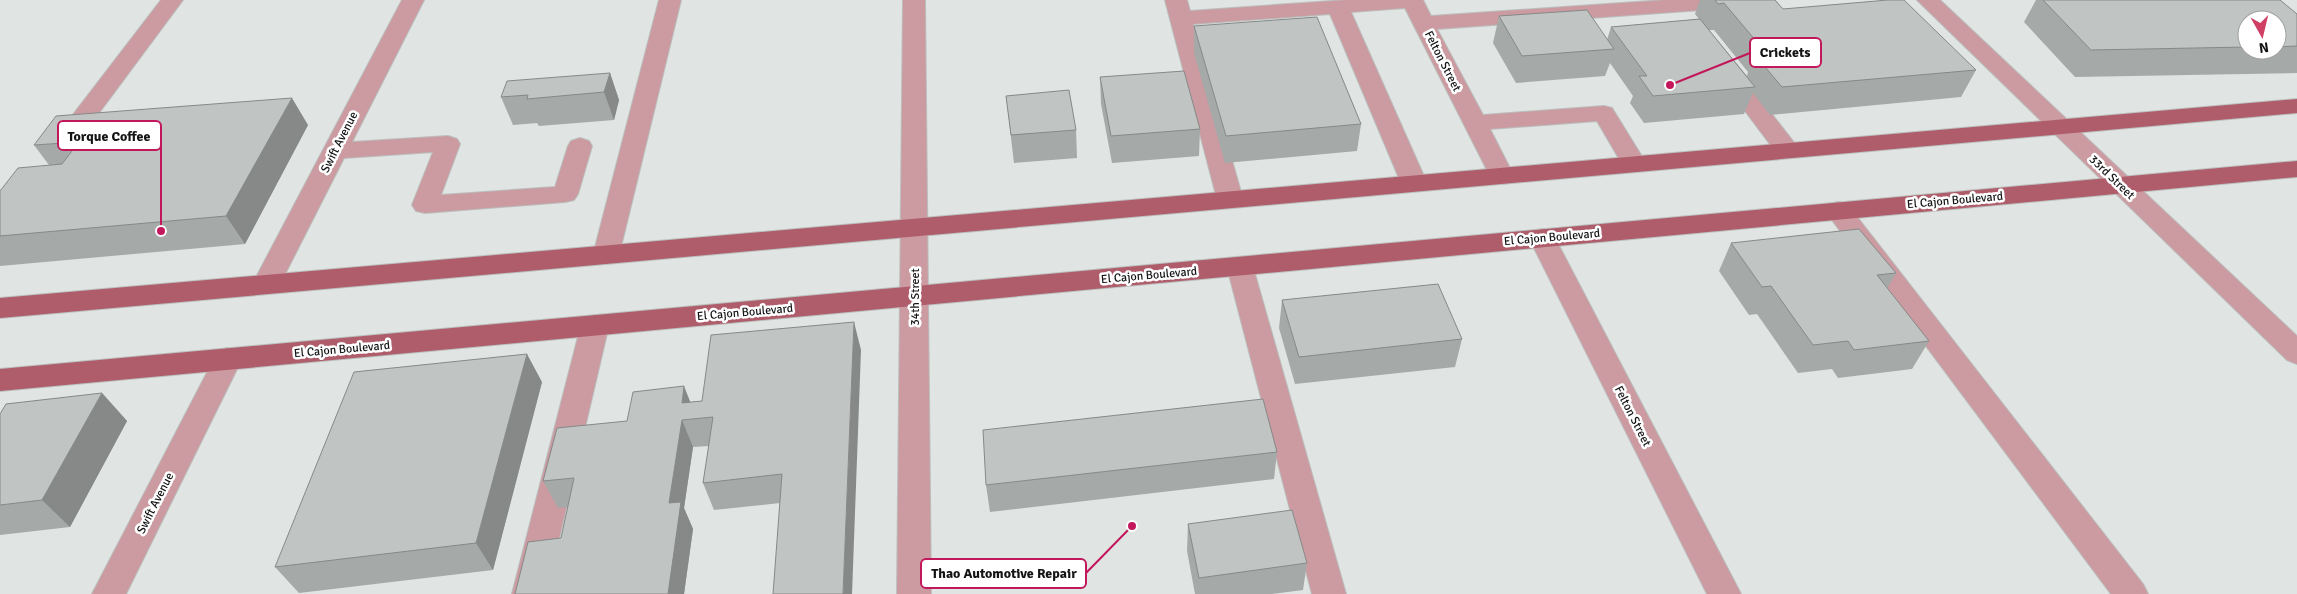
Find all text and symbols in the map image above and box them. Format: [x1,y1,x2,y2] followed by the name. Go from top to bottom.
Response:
[2237,10,2287,60] north arrow
[1421,28,1464,94] street label: Felton Street
[1750,38,1821,67] callout: Crickets
[2258,38,2270,56] text: N
[1760,44,1810,61] text: Crickets
[318,109,361,175] street label: Swift Avenue
[58,121,161,150] callout: Torque Coffee
[68,128,150,145] text: Torque Coffee
[2086,152,2138,203] street label: 33rd Street
[1906,189,2004,212] street label: El Cajon Boulevard
[1503,226,1601,249] street label: El Cajon Boulevard
[1100,264,1198,287] street label: El Cajon Boulevard
[908,268,923,326] street label: 34th Street
[696,301,794,324] street label: El Cajon Boulevard
[293,338,391,361] street label: El Cajon Boulevard
[1611,383,1654,449] street label: Felton Street
[134,470,177,536] street label: Swift Avenue
[921,559,1086,588] callout: Thao Automotive Repair
[931,565,1077,582] text: Thao Automotive Repair

